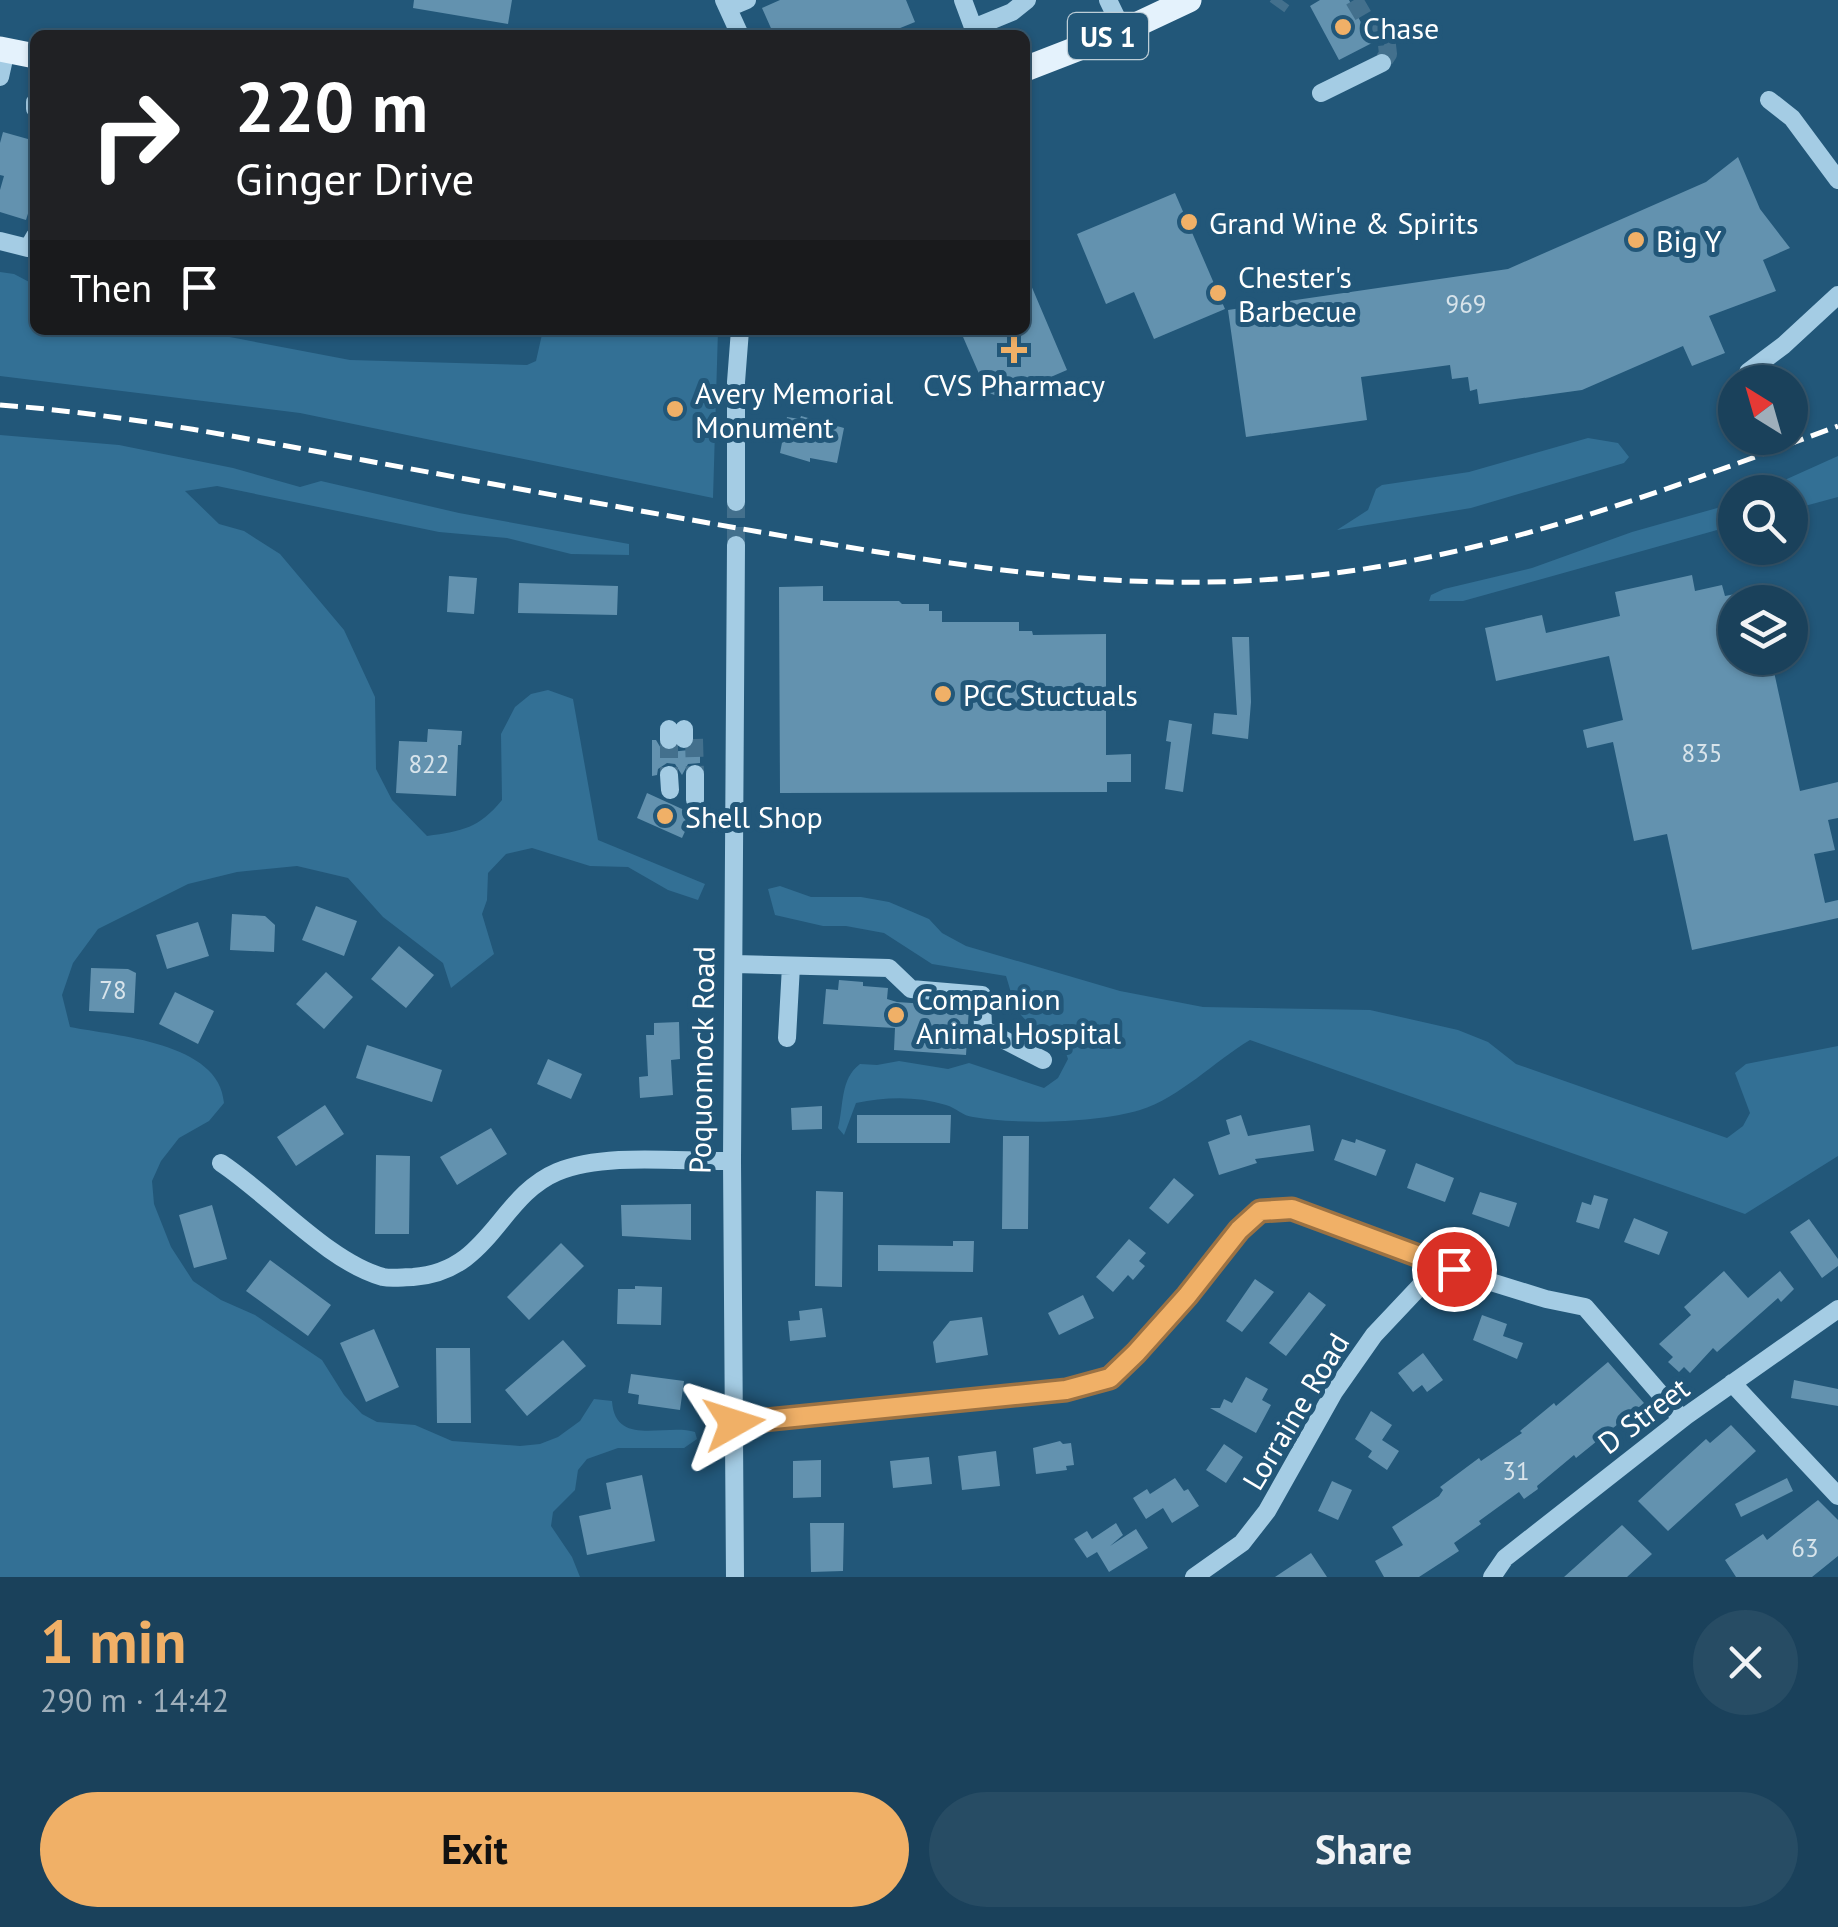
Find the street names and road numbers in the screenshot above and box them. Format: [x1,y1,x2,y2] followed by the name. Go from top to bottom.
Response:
[1068,13,1148,59] road number: US 1
[680,946,722,1174] street label: Poquonnock Road
[1233,1325,1357,1497] street label: Lorraine Road
[1590,1368,1696,1462] street label: D Street

